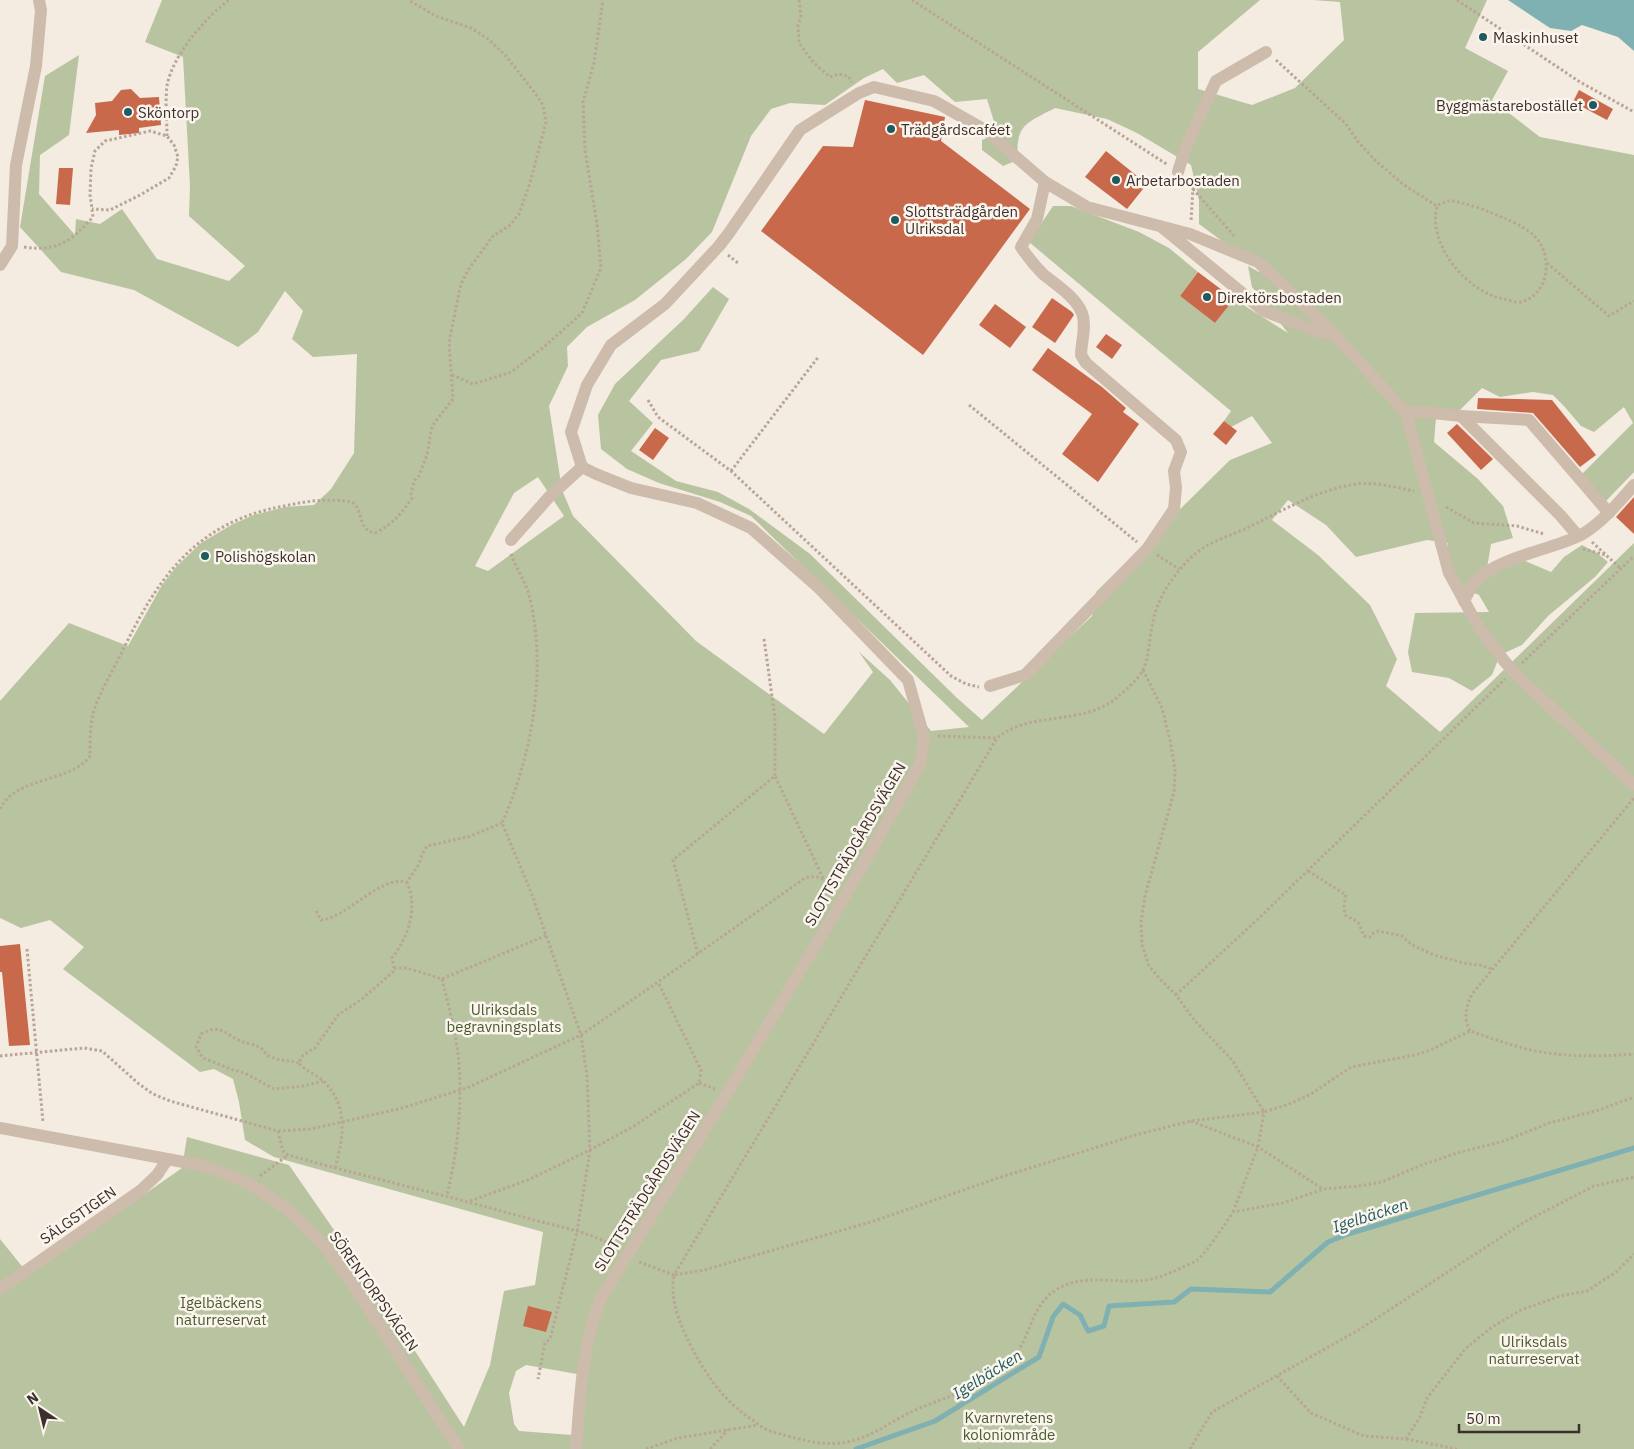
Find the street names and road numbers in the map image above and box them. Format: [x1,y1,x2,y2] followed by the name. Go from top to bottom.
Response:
[800,759,910,929] street label: SLOTTSTRÄDGÅRDSVÄGEN
[590,1107,704,1275] street label: SLOTTSTRÄDGÅRDSVÄGEN
[36,1182,120,1248] street label: SÄLGSTIGEN
[325,1227,423,1355] street label: SÖRENTORPSVÄGEN

